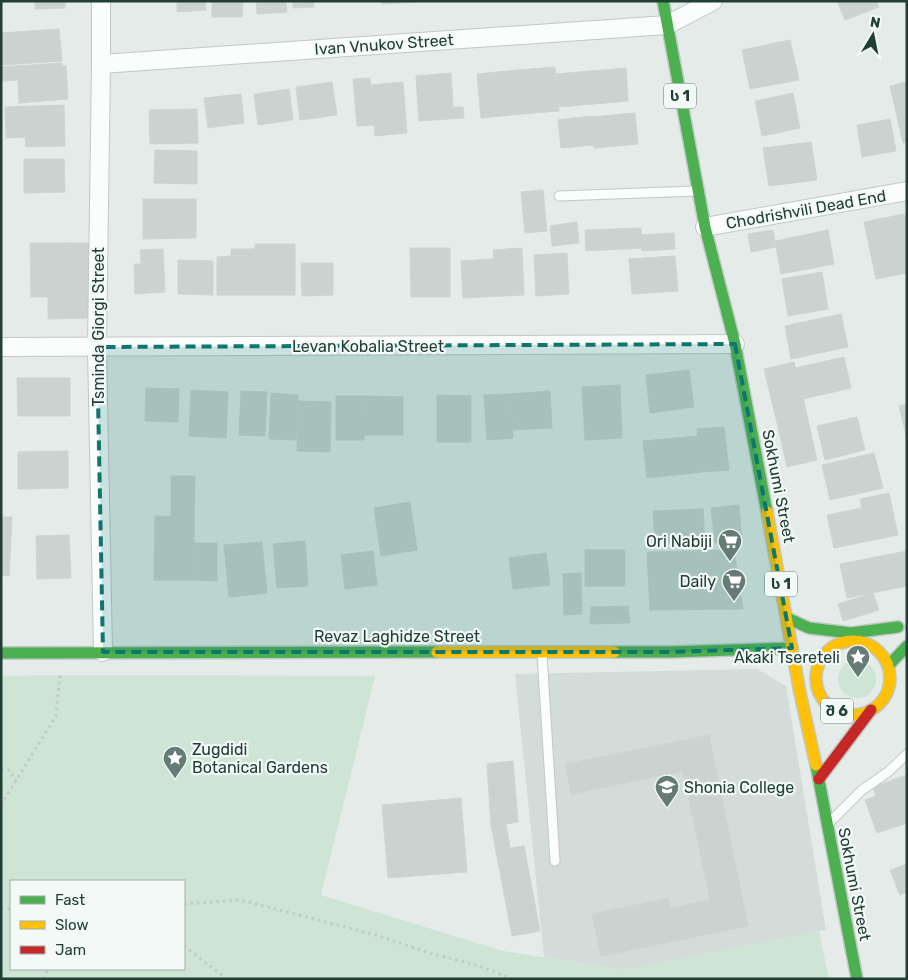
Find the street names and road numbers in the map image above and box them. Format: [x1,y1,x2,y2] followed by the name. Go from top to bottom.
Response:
[314,30,454,59] street label: Ivan Vnukov Street
[664,84,696,108] road number: ს 1
[725,186,888,233] street label: Chodrishvili Dead End
[89,247,108,407] street label: Tsminda Giorgi Street
[292,337,444,356] street label: Levan Kobalia Street
[758,428,799,544] street label: Sokhumi Street
[765,572,797,596] road number: ს 1
[314,627,480,646] street label: Revaz Laghidze Street
[821,698,853,724] road number: შ 6
[834,826,875,942] street label: Sokhumi Street

